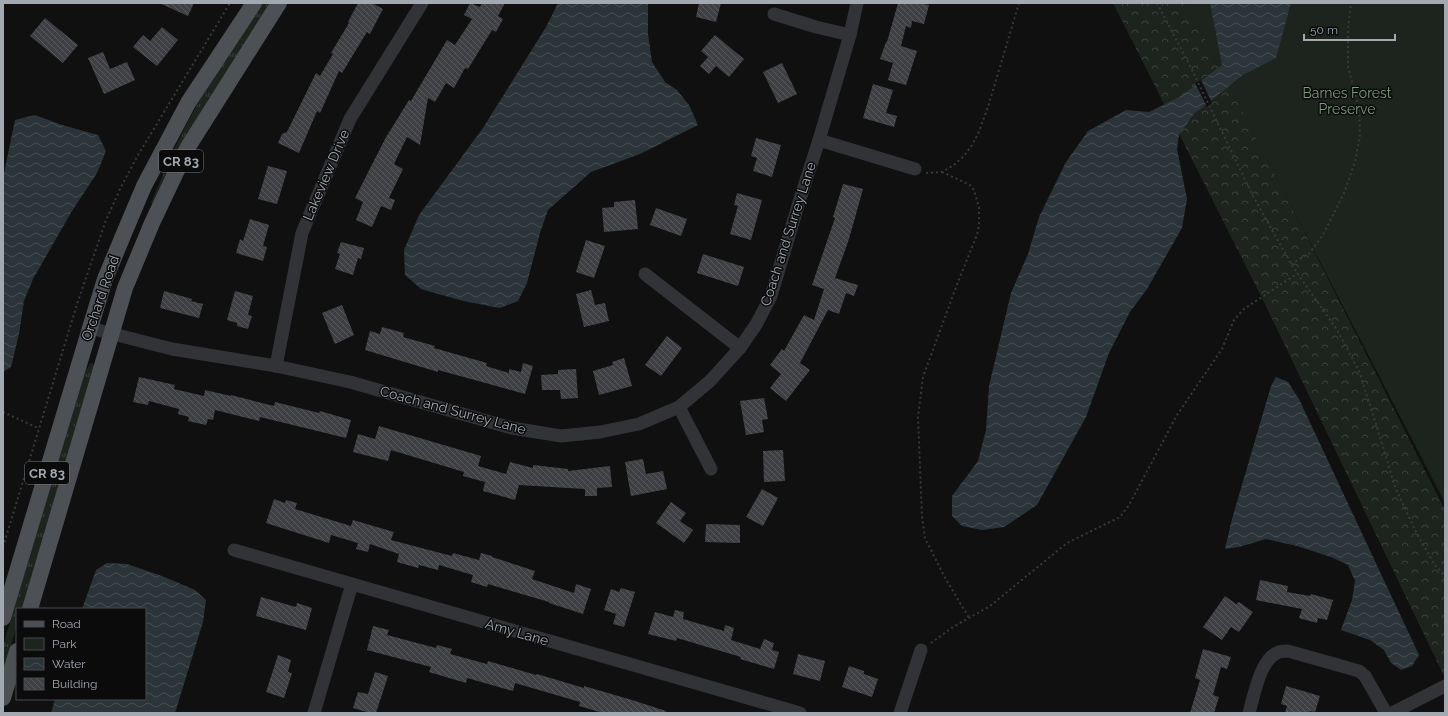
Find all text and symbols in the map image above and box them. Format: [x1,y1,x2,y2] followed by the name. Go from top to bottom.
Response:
[1304,16,1395,42] scale bar
[1310,23,1338,37] text: 50 m
[1302,85,1392,117] park label: Barnes Forest Preserve
[300,127,352,223] street label: Lakeview Drive
[159,150,203,172] road number: CR 83
[757,160,819,308] street label: Coach and Surrey Lane
[78,253,122,343] street label: Orchard Road
[378,383,528,437] street label: Coach and Surrey Lane
[25,462,69,484] road number: CR 83
[16,608,146,700] legend
[483,615,551,649] street label: Amy Lane
[52,617,81,631] text: Road
[52,637,77,651] text: Park
[52,657,86,671] text: Water
[52,677,98,691] text: Building

